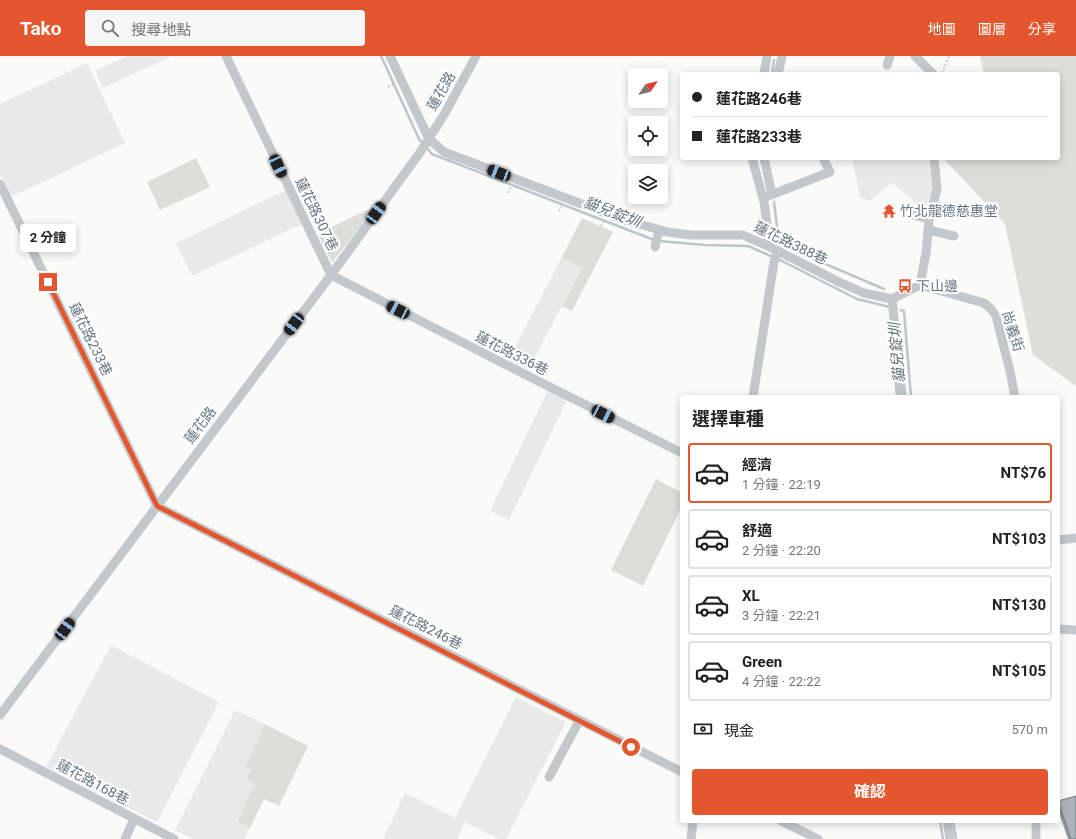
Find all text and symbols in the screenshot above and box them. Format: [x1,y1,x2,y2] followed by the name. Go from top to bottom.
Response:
[85,10,365,46] search box
[20,17,61,40] text: Tako
[99,17,121,39] icon: search
[131,21,191,39] text: 搜尋地點
[928,21,956,37] text: 地圖
[978,21,1006,37] text: 圖層
[1028,21,1056,37] text: 分享
[628,68,668,108] north arrow
[628,68,668,204] map controls
[424,69,458,113] street label: 蓮花路
[716,90,802,108] text: 蓮花路246巷
[628,116,668,156] button: locate
[716,128,802,146] text: 蓮花路233巷
[267,153,289,179] car
[486,163,512,183] car
[628,164,668,204] button: layers
[292,175,342,253] street label: 蓮花路307巷
[581,193,645,232] water label: 貓兒錠圳
[364,200,388,226] car
[881,203,897,219] temple icon: 竹北龍德慈惠堂
[900,203,998,219] place label: 竹北龍德慈惠堂
[752,218,830,268] street label: 蓮花路388巷
[20,224,76,252] callout: 2 分鐘
[30,230,66,245] text: 2 分鐘
[39,273,57,291] route end
[897,278,913,294] bus stop icon: 下山邊
[916,278,958,294] place label: 下山邊
[385,299,411,321] car
[66,300,116,378] street label: 蓮花路233巷
[999,309,1027,353] street label: 尚義街
[282,311,306,337] car
[885,320,909,384] water label: 貓兒錠圳
[473,328,551,378] street label: 蓮花路336巷
[181,403,219,447] street label: 蓮花路
[590,403,616,425] car
[692,408,764,429] text: 選擇車種
[694,455,730,491] icon: car
[742,456,772,474] text: 經濟
[1001,464,1046,482] text: NT$76
[742,477,821,492] text: 1 分鐘 · 22:19
[694,521,730,557] icon: car
[742,522,772,540] text: 舒適
[992,530,1046,548] text: NT$103
[742,543,821,558] text: 2 分鐘 · 22:20
[694,587,730,623] icon: car
[742,587,760,605] text: XL
[992,596,1046,614] text: NT$130
[387,602,465,652] street label: 蓮花路246巷
[742,608,821,623] text: 3 分鐘 · 22:21
[53,616,77,642] car
[694,653,730,689] icon: car
[742,653,782,671] text: Green
[992,662,1046,680] text: NT$105
[742,674,821,689] text: 4 分鐘 · 22:22
[692,718,714,740] icon: cash
[724,722,754,740] text: 現金
[1011,722,1048,737] text: 570 m
[622,738,640,756] route start
[54,756,132,808] street label: 蓮花路168巷
[692,769,1048,815] button: 確認

